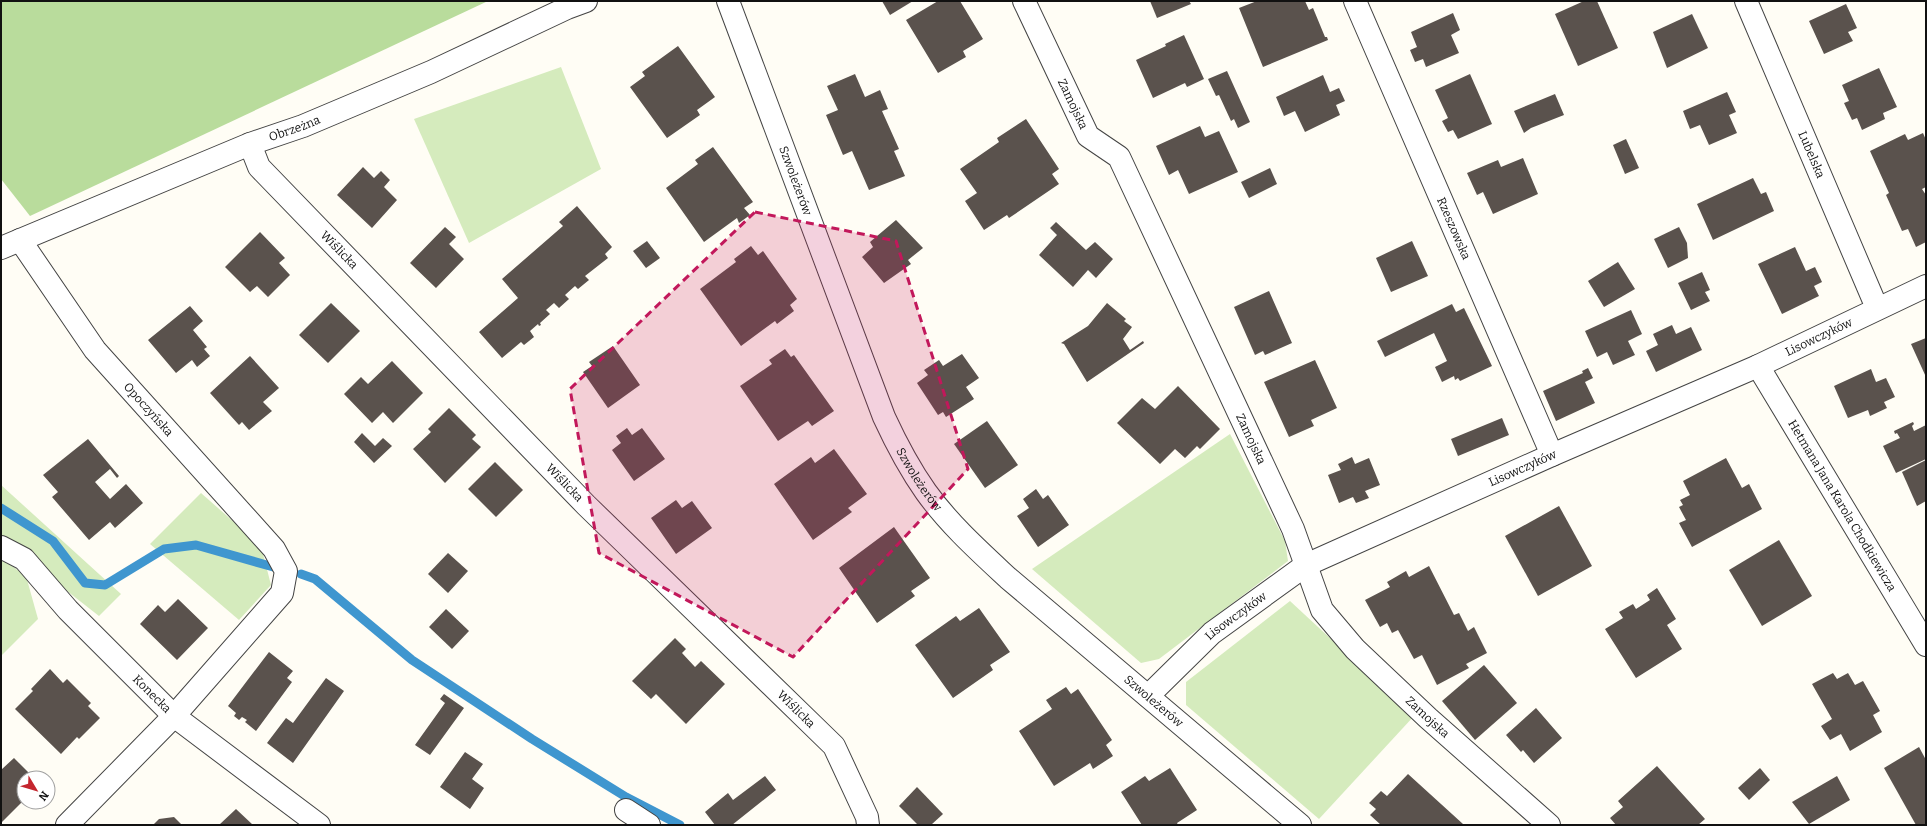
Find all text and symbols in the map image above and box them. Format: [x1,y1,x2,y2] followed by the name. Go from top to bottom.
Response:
[1055,76,1091,132] street label: Zamojska
[267,112,323,144] street label: Obrzeżna
[1795,129,1828,181] street label: Lubelska
[776,144,815,218] street label: Szwoleżerów
[1434,195,1474,262] street label: Rzeszowska
[318,228,361,272] street label: Wiślicka
[1783,315,1855,359] street label: Lisowczyków
[121,380,176,439] street label: Opoczyńska
[1233,411,1269,467] street label: Zamojska
[1785,417,1899,594] street label: Hetmana Jana Karola Chodkiewicza
[893,445,945,514] street label: Szwoleżerów
[1487,447,1559,489] street label: Lisowczyków
[543,461,586,505] street label: Wiślicka
[1202,589,1269,643] street label: Lisowczyków
[130,672,174,716] street label: Konecka
[1121,672,1186,730] street label: Szwoleżerów
[774,688,818,731] street label: Wiślicka
[1403,693,1452,741] street label: Zamojska
[16,770,56,810] north arrow
[35,788,51,804] text: N

